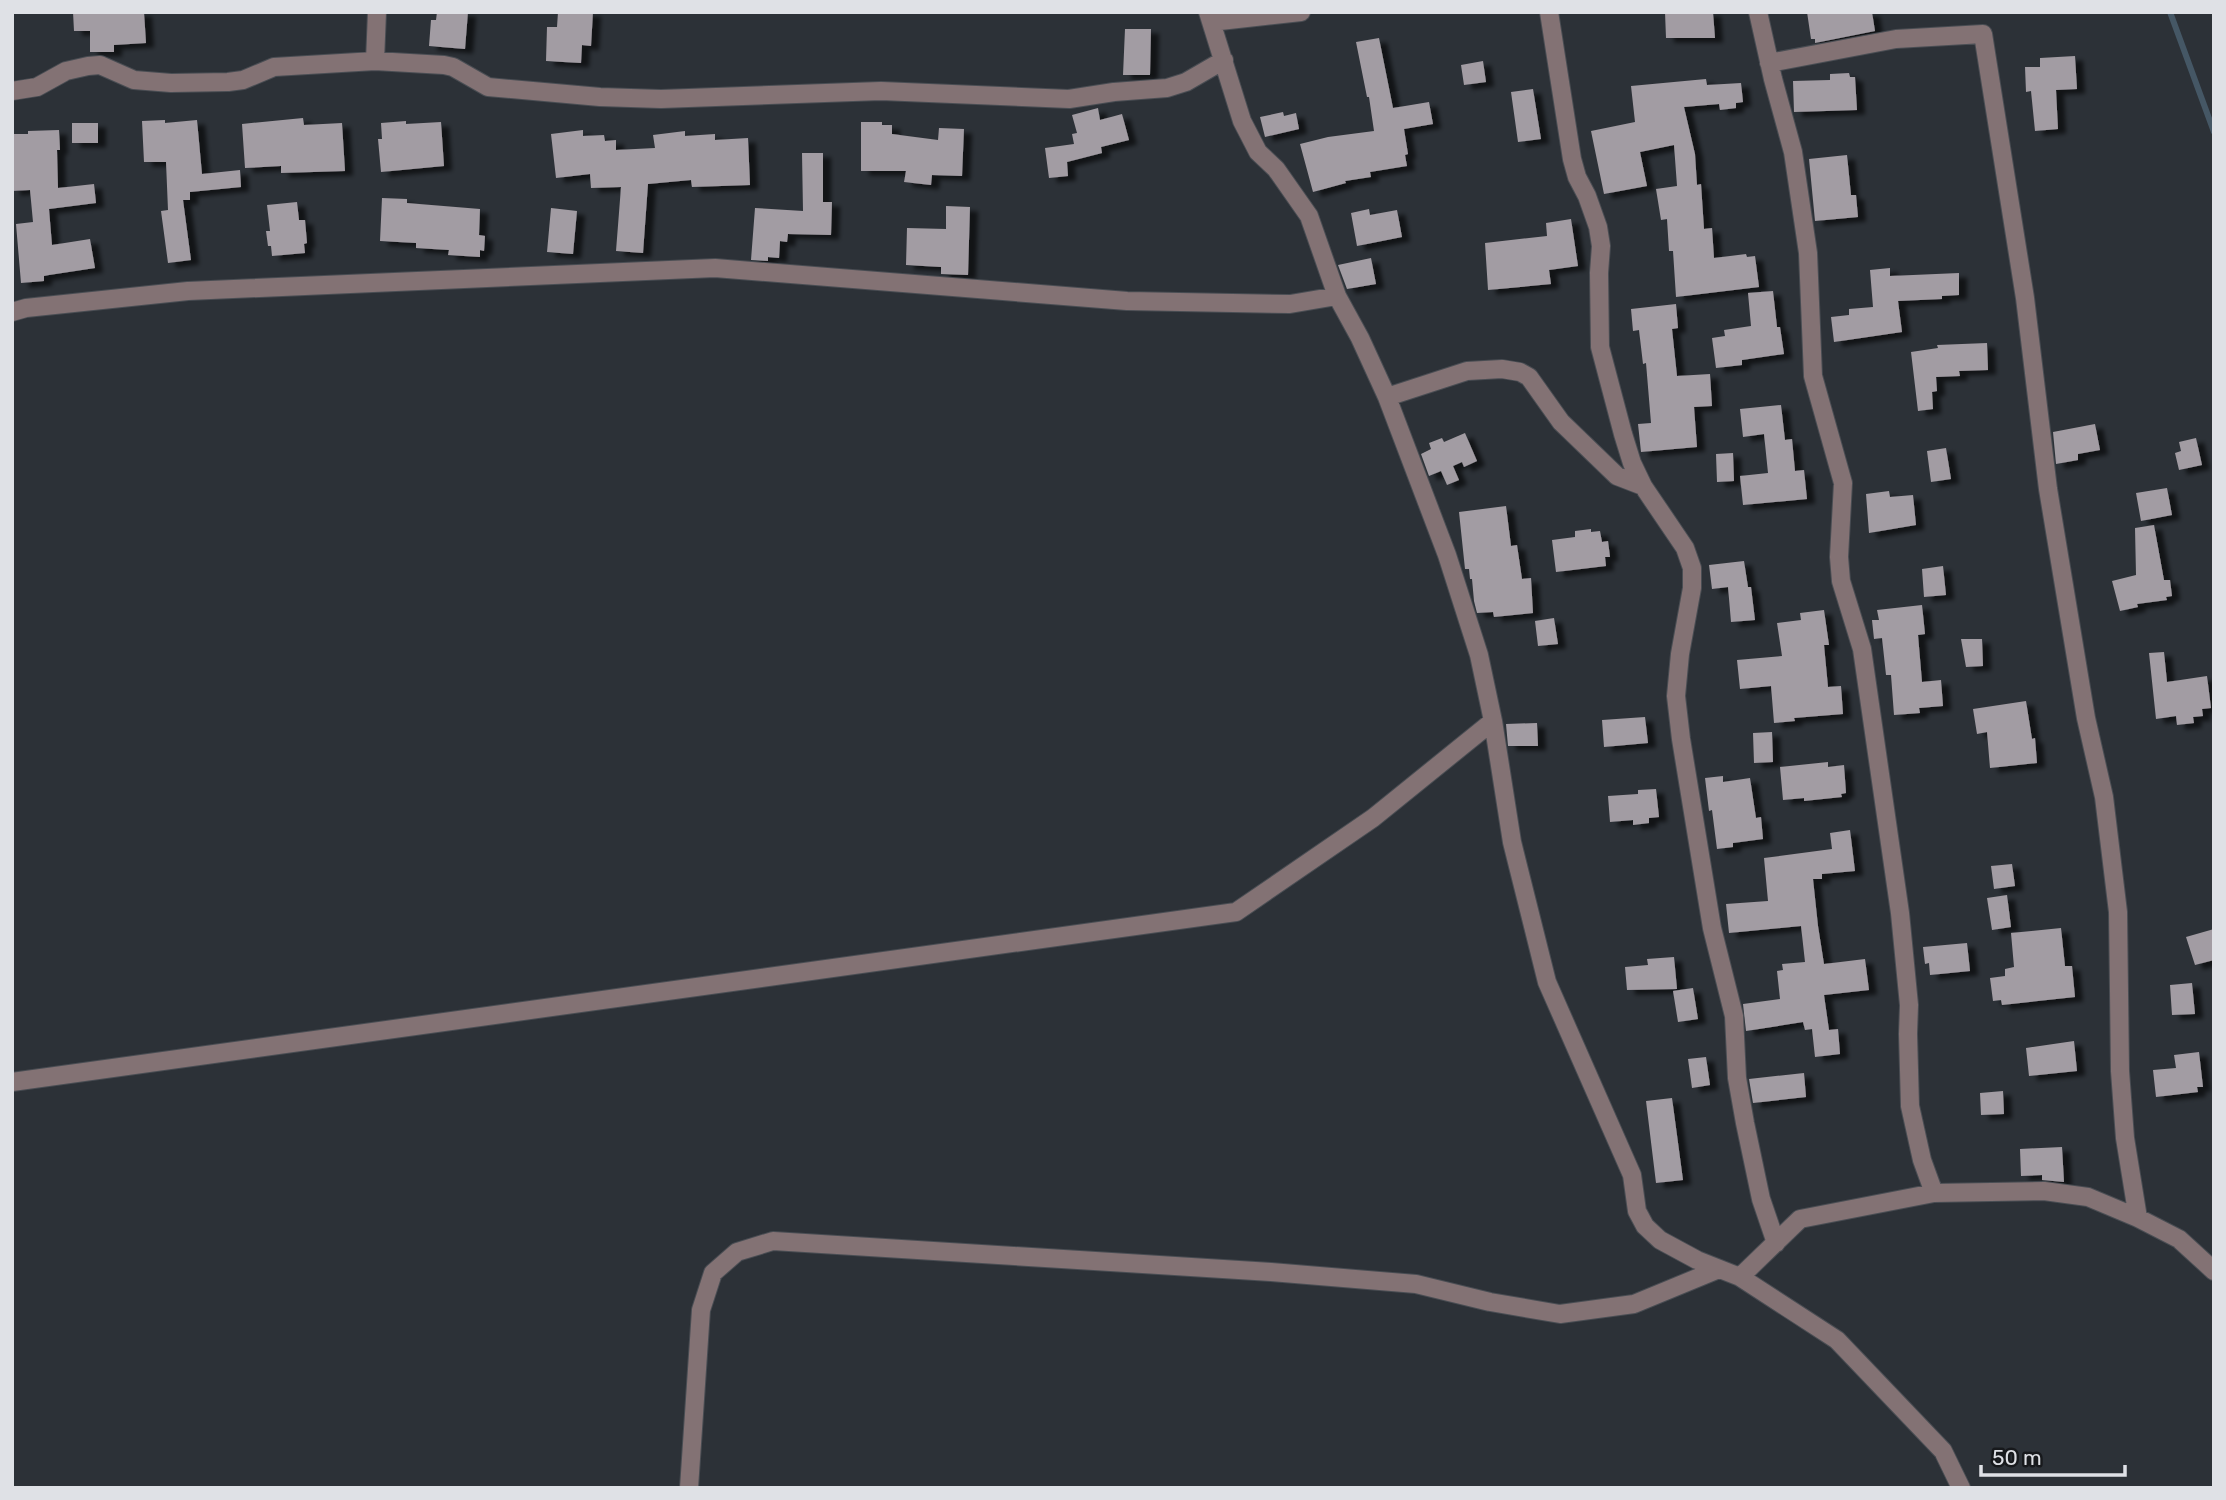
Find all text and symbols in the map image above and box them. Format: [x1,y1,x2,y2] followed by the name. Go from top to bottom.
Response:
[1981,1434,2124,1478] scale bar
[1992,1445,2042,1470] text: 50 m

